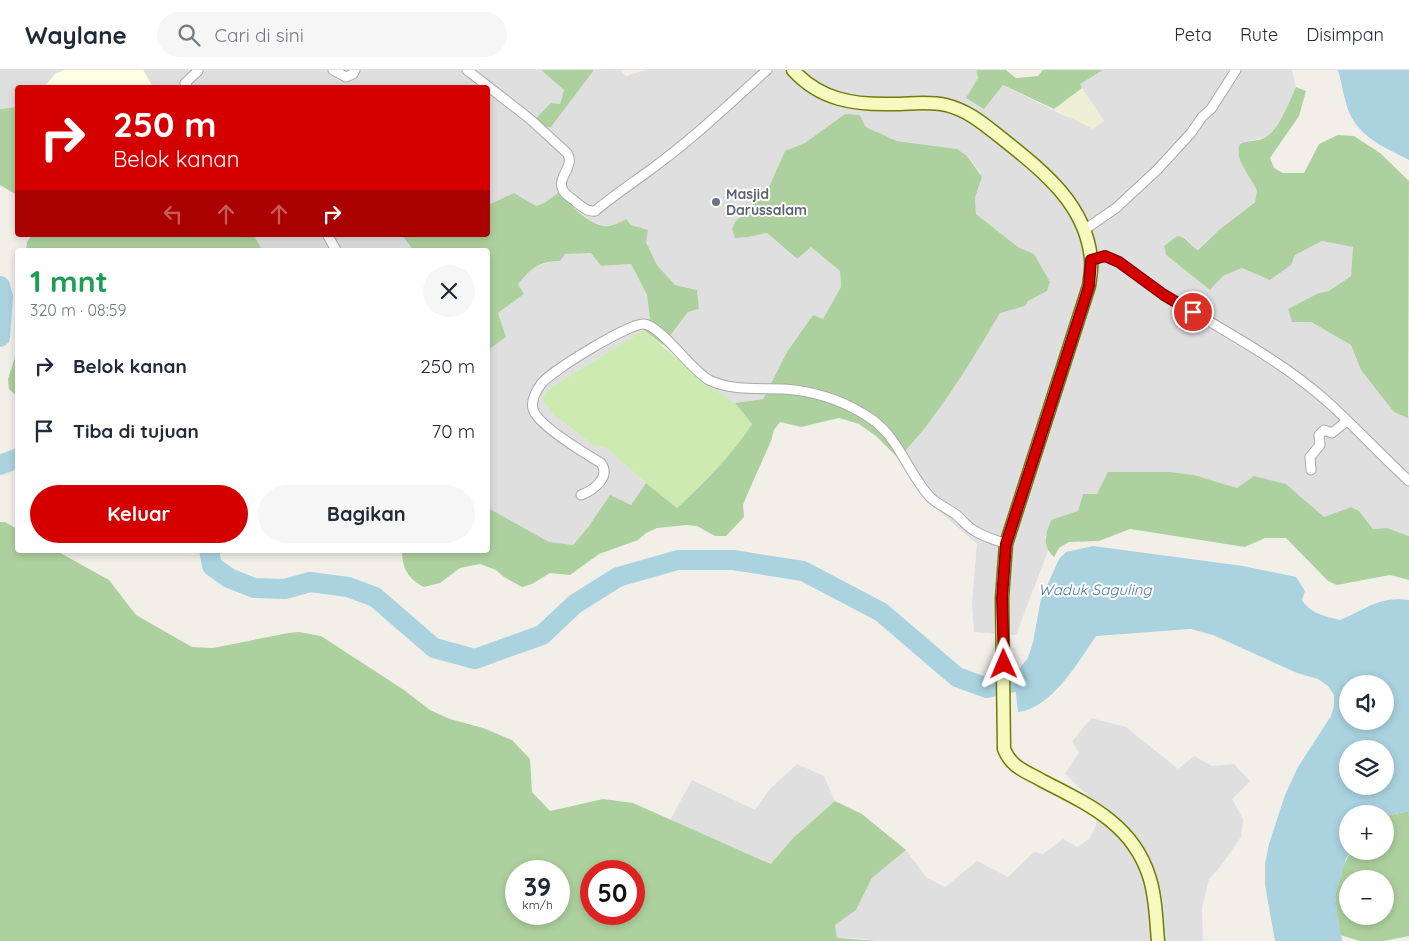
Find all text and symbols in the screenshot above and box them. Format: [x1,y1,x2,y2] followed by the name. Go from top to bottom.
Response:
[157,12,507,57] search box
[25,20,127,50] text: Waylane
[175,21,203,49] icon: search
[215,23,304,47] text: Cari di sini
[1174,23,1212,46] text: Peta
[1240,23,1278,46] text: Rute
[1306,23,1384,46] text: Disimpan
[113,102,217,146] text: 250 m
[30,105,95,170] icon: right
[113,145,239,173] text: Belok kanan
[726,185,807,219] place label: Masjid Darussalam
[710,196,722,208] marker: Masjid Darussalam
[159,200,187,228] icon: left
[212,200,240,228] icon: ahead
[265,200,293,228] icon: ahead
[318,200,346,228] icon: right
[30,262,108,300] text: 1 mnt
[423,265,475,317] button: close
[1172,291,1214,333] pin
[1179,298,1207,326] icon: arrive
[30,300,126,320] text: 320 m · 08:59
[30,352,58,380] icon: right
[73,354,187,378] text: Belok kanan
[420,354,475,378] text: 250 m
[30,417,58,445] icon: arrive
[73,419,199,443] text: Tiba di tujuan
[431,419,475,443] text: 70 m
[30,485,248,543] button: Keluar
[258,485,475,543] button: Bagikan
[1038,580,1153,599] water label: Waduk Saguling
[977,637,1029,689] position arrow
[1339,675,1394,925] map controls
[1339,675,1394,730] button: sound
[1339,740,1394,795] button: layers
[1339,805,1394,860] button: +
[580,860,645,925] speed limit sign: 50
[1339,870,1394,925] button: −
[524,871,551,902] text: 39
[522,897,553,912] text: km/h

